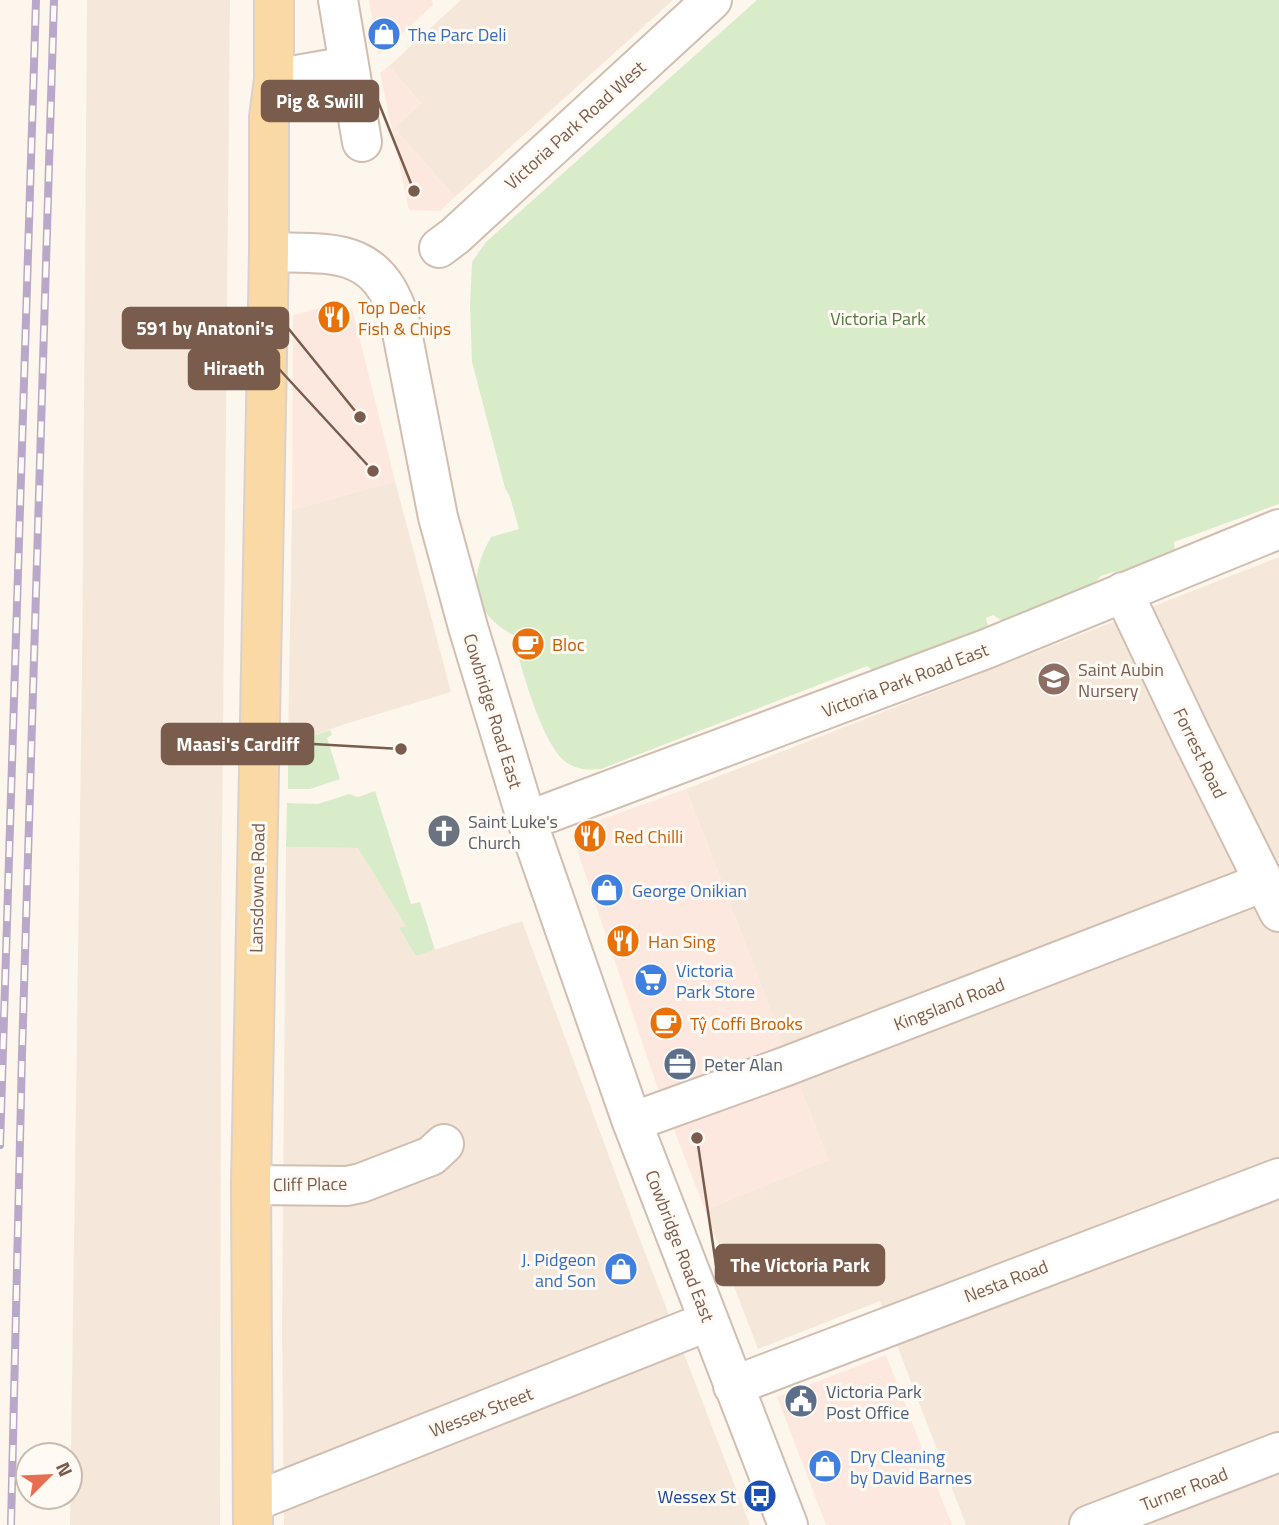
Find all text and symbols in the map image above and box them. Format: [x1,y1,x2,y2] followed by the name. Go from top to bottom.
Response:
[365,15,403,53] shop icon: The Parc Deli
[408,21,506,48] place label: The Parc Deli
[498,54,652,196] street label: Victoria Park Road West
[262,81,378,121] callout: Pig & Swill
[276,86,364,115] text: Pig & Swill
[358,294,451,342] place label: Top Deck Fish & Chips
[315,298,353,336] restaurant icon: Top Deck Fish & Chips
[830,305,926,332] park label: Victoria Park
[123,308,288,348] callout: 591 by Anatoni's
[136,313,274,342] text: 591 by Anatoni's
[189,349,279,389] callout: Hiraeth
[203,353,265,382] text: Hiraeth
[509,625,547,663] cafe icon: Bloc
[457,630,530,792] street label: Cowbridge Road East
[552,631,585,658] place label: Bloc
[818,636,993,724] street label: Victoria Park Road East
[1078,656,1164,704] place label: Saint Aubin Nursery
[1035,660,1073,698] school or university icon: Saint Aubin Nursery
[1166,703,1234,803] street label: Forrest Road
[162,724,313,764] callout: Maasi's Cardiff
[176,729,300,758] text: Maasi's Cardiff
[468,808,558,856] place label: Saint Luke's Church
[425,812,463,850] church icon: Saint Luke's Church
[571,817,609,855] restaurant icon: Red Chilli
[242,823,272,953] street label: Lansdowne Road
[614,823,683,850] place label: Red Chilli
[588,871,626,909] shop icon: George Onikian
[632,877,747,904] place label: George Onikian
[604,922,642,960] restaurant icon: Han Sing
[648,928,715,955] place label: Han Sing
[676,957,755,1005] place label: Victoria Park Store
[632,961,670,999] supermarket icon: Victoria Park Store
[890,970,1008,1038] street label: Kingsland Road
[647,1004,685,1042] cafe icon: Tŷ Coffi Brooks
[690,1010,803,1037] place label: Tŷ Coffi Brooks
[661,1045,699,1083] office icon: Peter Alan
[704,1051,783,1078] place label: Peter Alan
[639,1166,722,1327] street label: Cowbridge Road East
[273,1170,347,1198] street label: Cliff Place
[716,1245,884,1285] callout: The Victoria Park
[521,1246,596,1294] place label: J. Pidgeon and Son
[602,1250,640,1288] shop icon: J. Pidgeon and Son
[730,1250,870,1279] text: The Victoria Park
[960,1253,1052,1309] street label: Nesta Road
[826,1378,922,1426] place label: Victoria Park Post Office
[425,1380,537,1444] street label: Wessex Street
[782,1382,820,1420] public building icon: Victoria Park Post Office
[14,1441,84,1511] north arrow
[850,1443,972,1491] place label: Dry Cleaning by David Barnes
[806,1447,844,1485] shop icon: Dry Cleaning by David Barnes
[49,1457,81,1481] text: N
[1136,1460,1232,1518] street label: Turner Road
[741,1477,779,1515] bus stop icon: Wessex St
[658,1483,737,1510] place label: Wessex St

